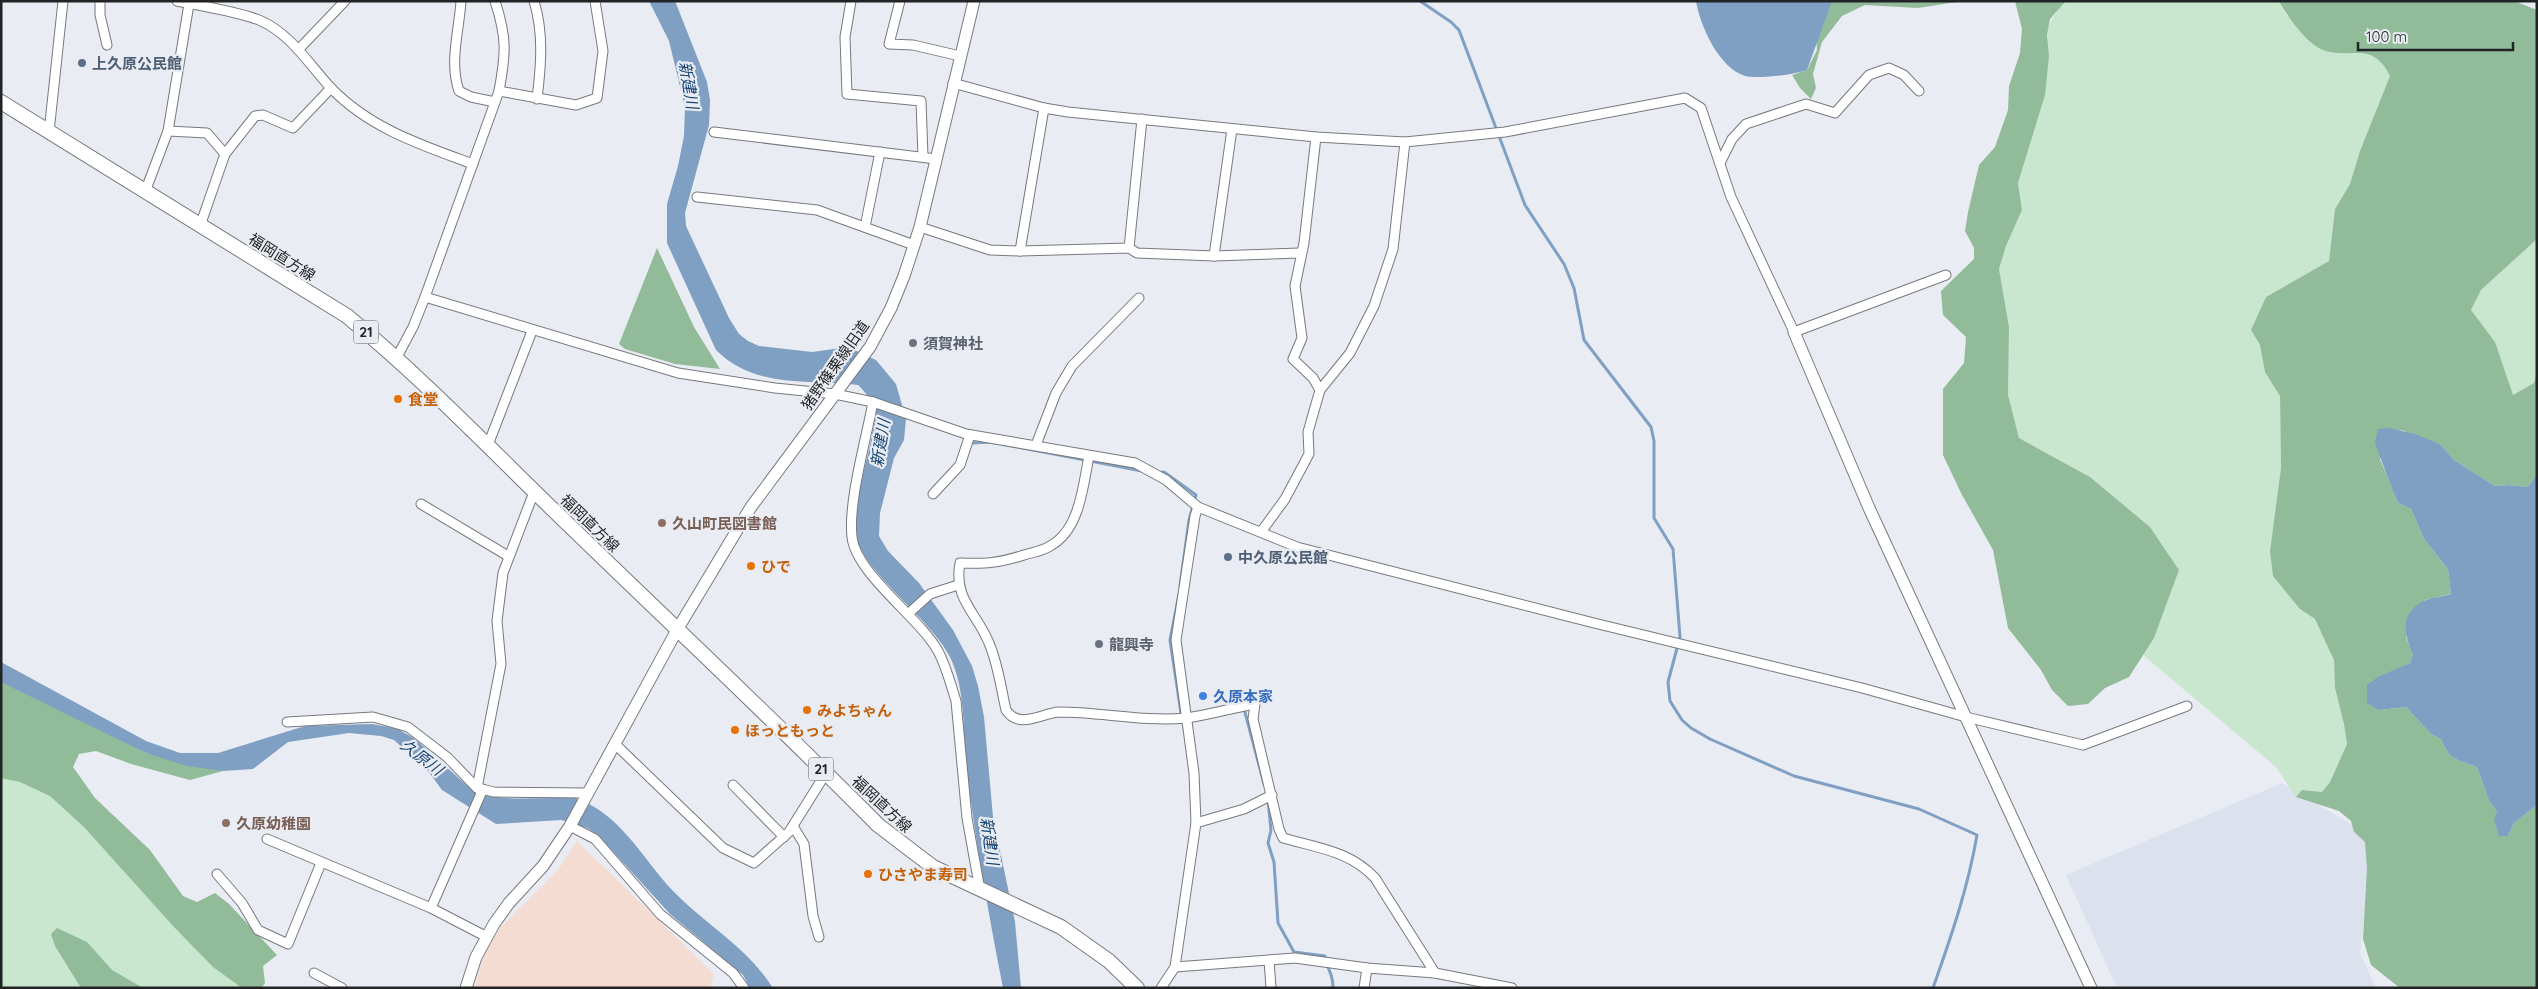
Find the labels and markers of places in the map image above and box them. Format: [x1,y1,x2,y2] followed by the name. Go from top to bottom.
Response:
[92,54,182,73] place label: 上久原公民館
[76,57,88,69] marker: 上久原公民館
[923,334,983,353] place label: 須賀神社
[907,337,919,349] marker: 須賀神社
[408,390,438,409] place label: 食堂
[392,393,404,405] marker: 食堂
[672,514,777,533] place label: 久山町民図書館
[656,517,668,529] marker: 久山町民図書館
[1238,548,1328,567] place label: 中久原公民館
[1222,551,1234,563] marker: 中久原公民館
[761,557,791,576] place label: ひで
[745,560,757,572] marker: ひで
[1109,635,1154,654] place label: 龍興寺
[1093,638,1105,650] marker: 龍興寺
[1213,687,1273,706] place label: 久原本家
[1197,690,1209,702] marker: 久原本家
[817,701,892,720] place label: みよちゃん
[801,704,813,716] marker: みよちゃん
[745,721,835,740] place label: ほっともっと
[729,724,741,736] marker: ほっともっと
[236,814,311,833] place label: 久原幼稚園
[220,817,232,829] marker: 久原幼稚園
[878,865,968,884] place label: ひさやま寿司
[862,868,874,880] marker: ひさやま寿司

